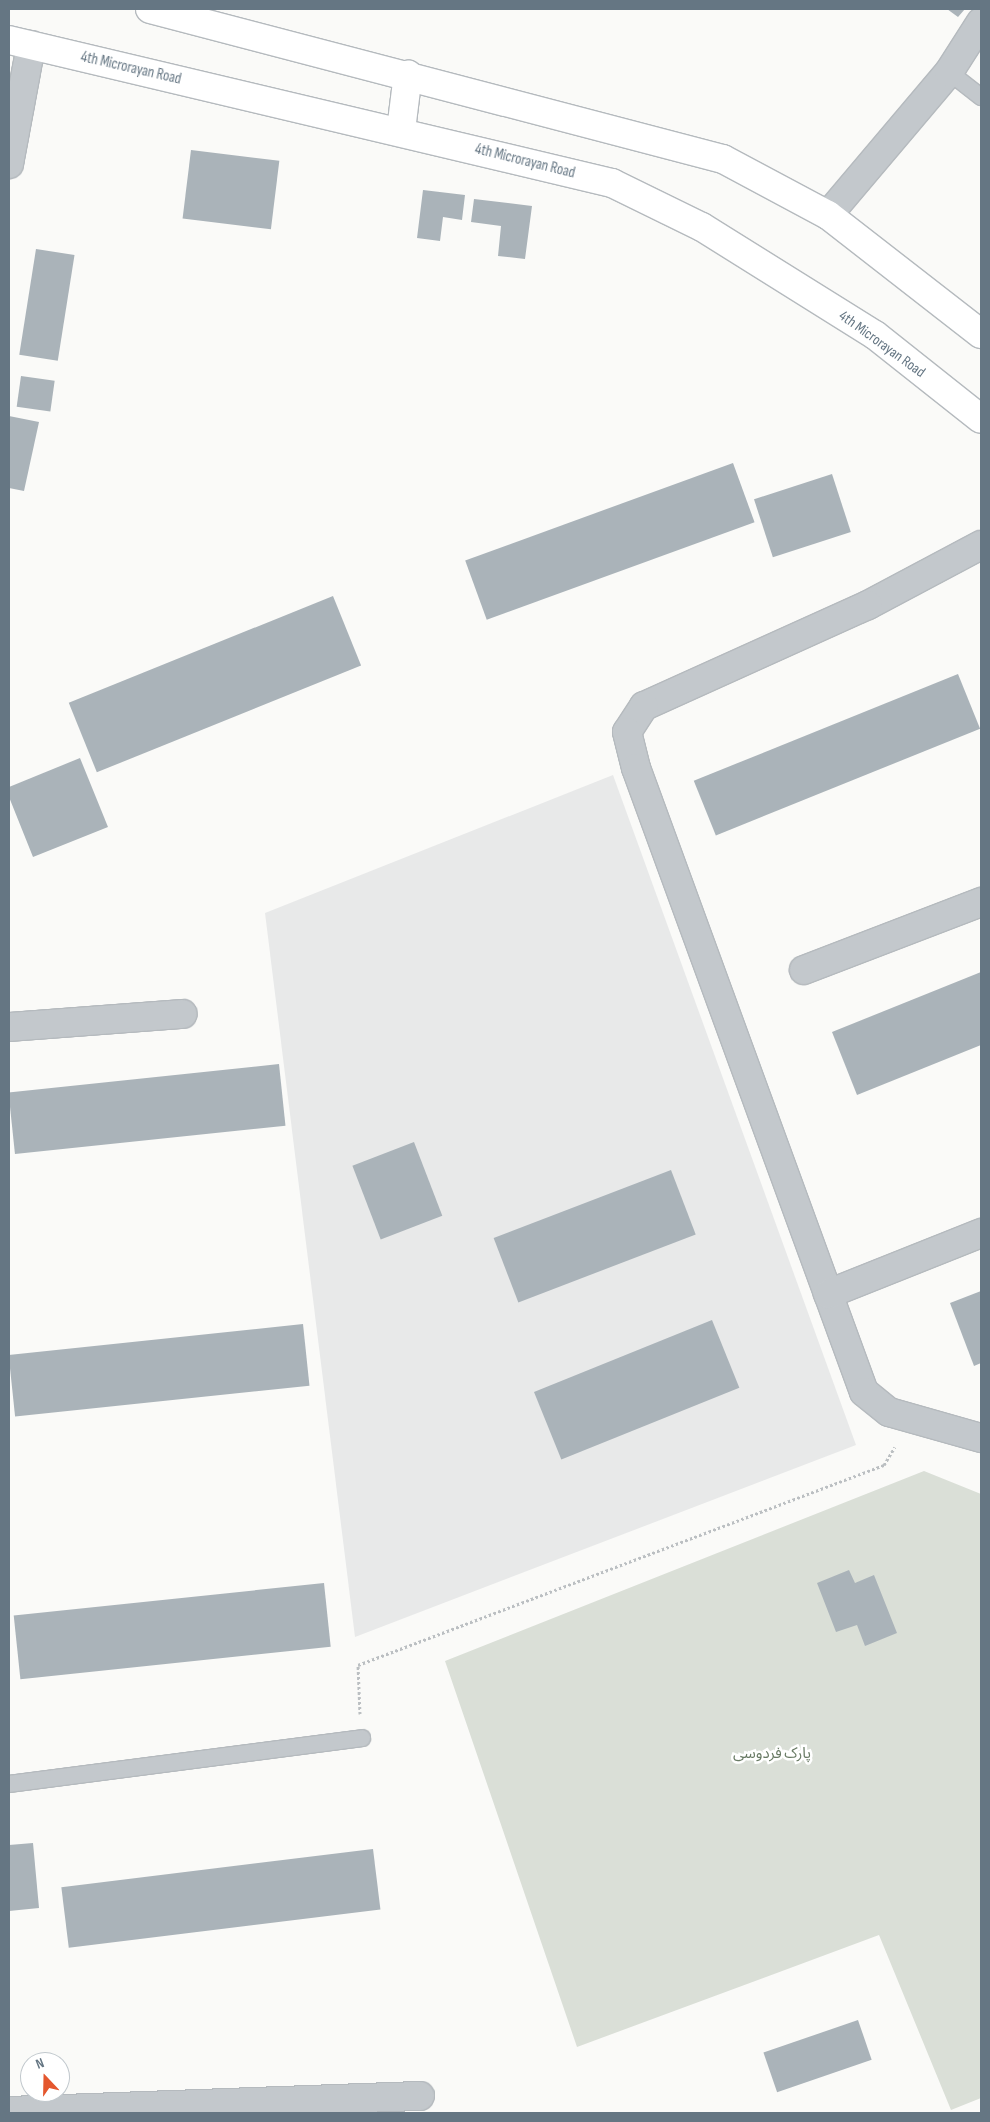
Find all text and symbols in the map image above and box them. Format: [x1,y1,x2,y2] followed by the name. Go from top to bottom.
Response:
[79,48,183,88] street label: 4th Microrayan Road
[473,140,577,182] street label: 4th Microrayan Road
[835,307,929,381] street label: 4th Microrayan Road
[733,1745,811,1763] park label: پارک فردوسی
[20,2052,70,2102] north arrow
[33,2054,46,2073] text: N

